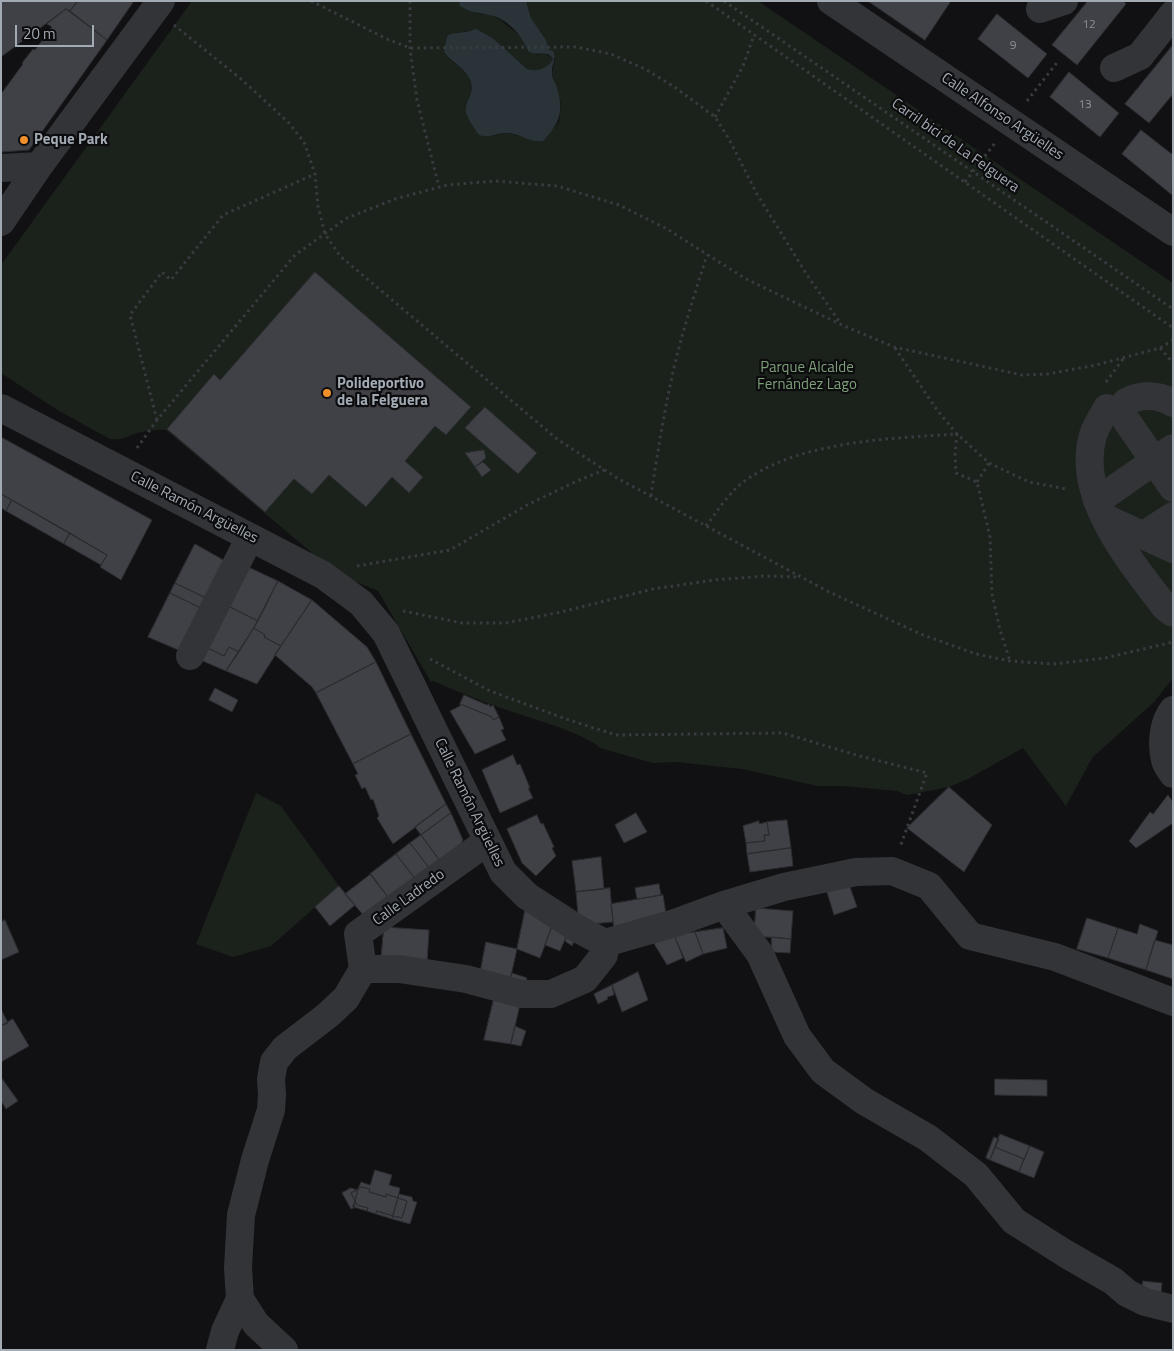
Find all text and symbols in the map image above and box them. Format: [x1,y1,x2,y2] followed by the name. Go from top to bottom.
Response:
[18,15,96,47] scale bar
[1082,18,1096,32] house number: 12
[23,22,56,45] text: 20 m
[1010,39,1016,53] house number: 9
[937,69,1067,165] street label: Calle Alfonso Argüelles
[888,95,1022,197] street label: Carril bici de La Felguera
[1078,98,1092,112] house number: 13
[34,131,108,149] place label: Peque Park
[18,134,30,146] marker: Peque Park
[757,359,857,394] park label: Parque Alcalde Fernández Lago
[337,375,428,410] place label: Polideportivo de la Felguera
[321,387,333,399] marker: Polideportivo de la Felguera
[127,468,261,548] street label: Calle Ramón Argüelles
[430,736,508,870] street label: Calle Ramón Argüelles
[369,866,449,930] street label: Calle Ladredo

